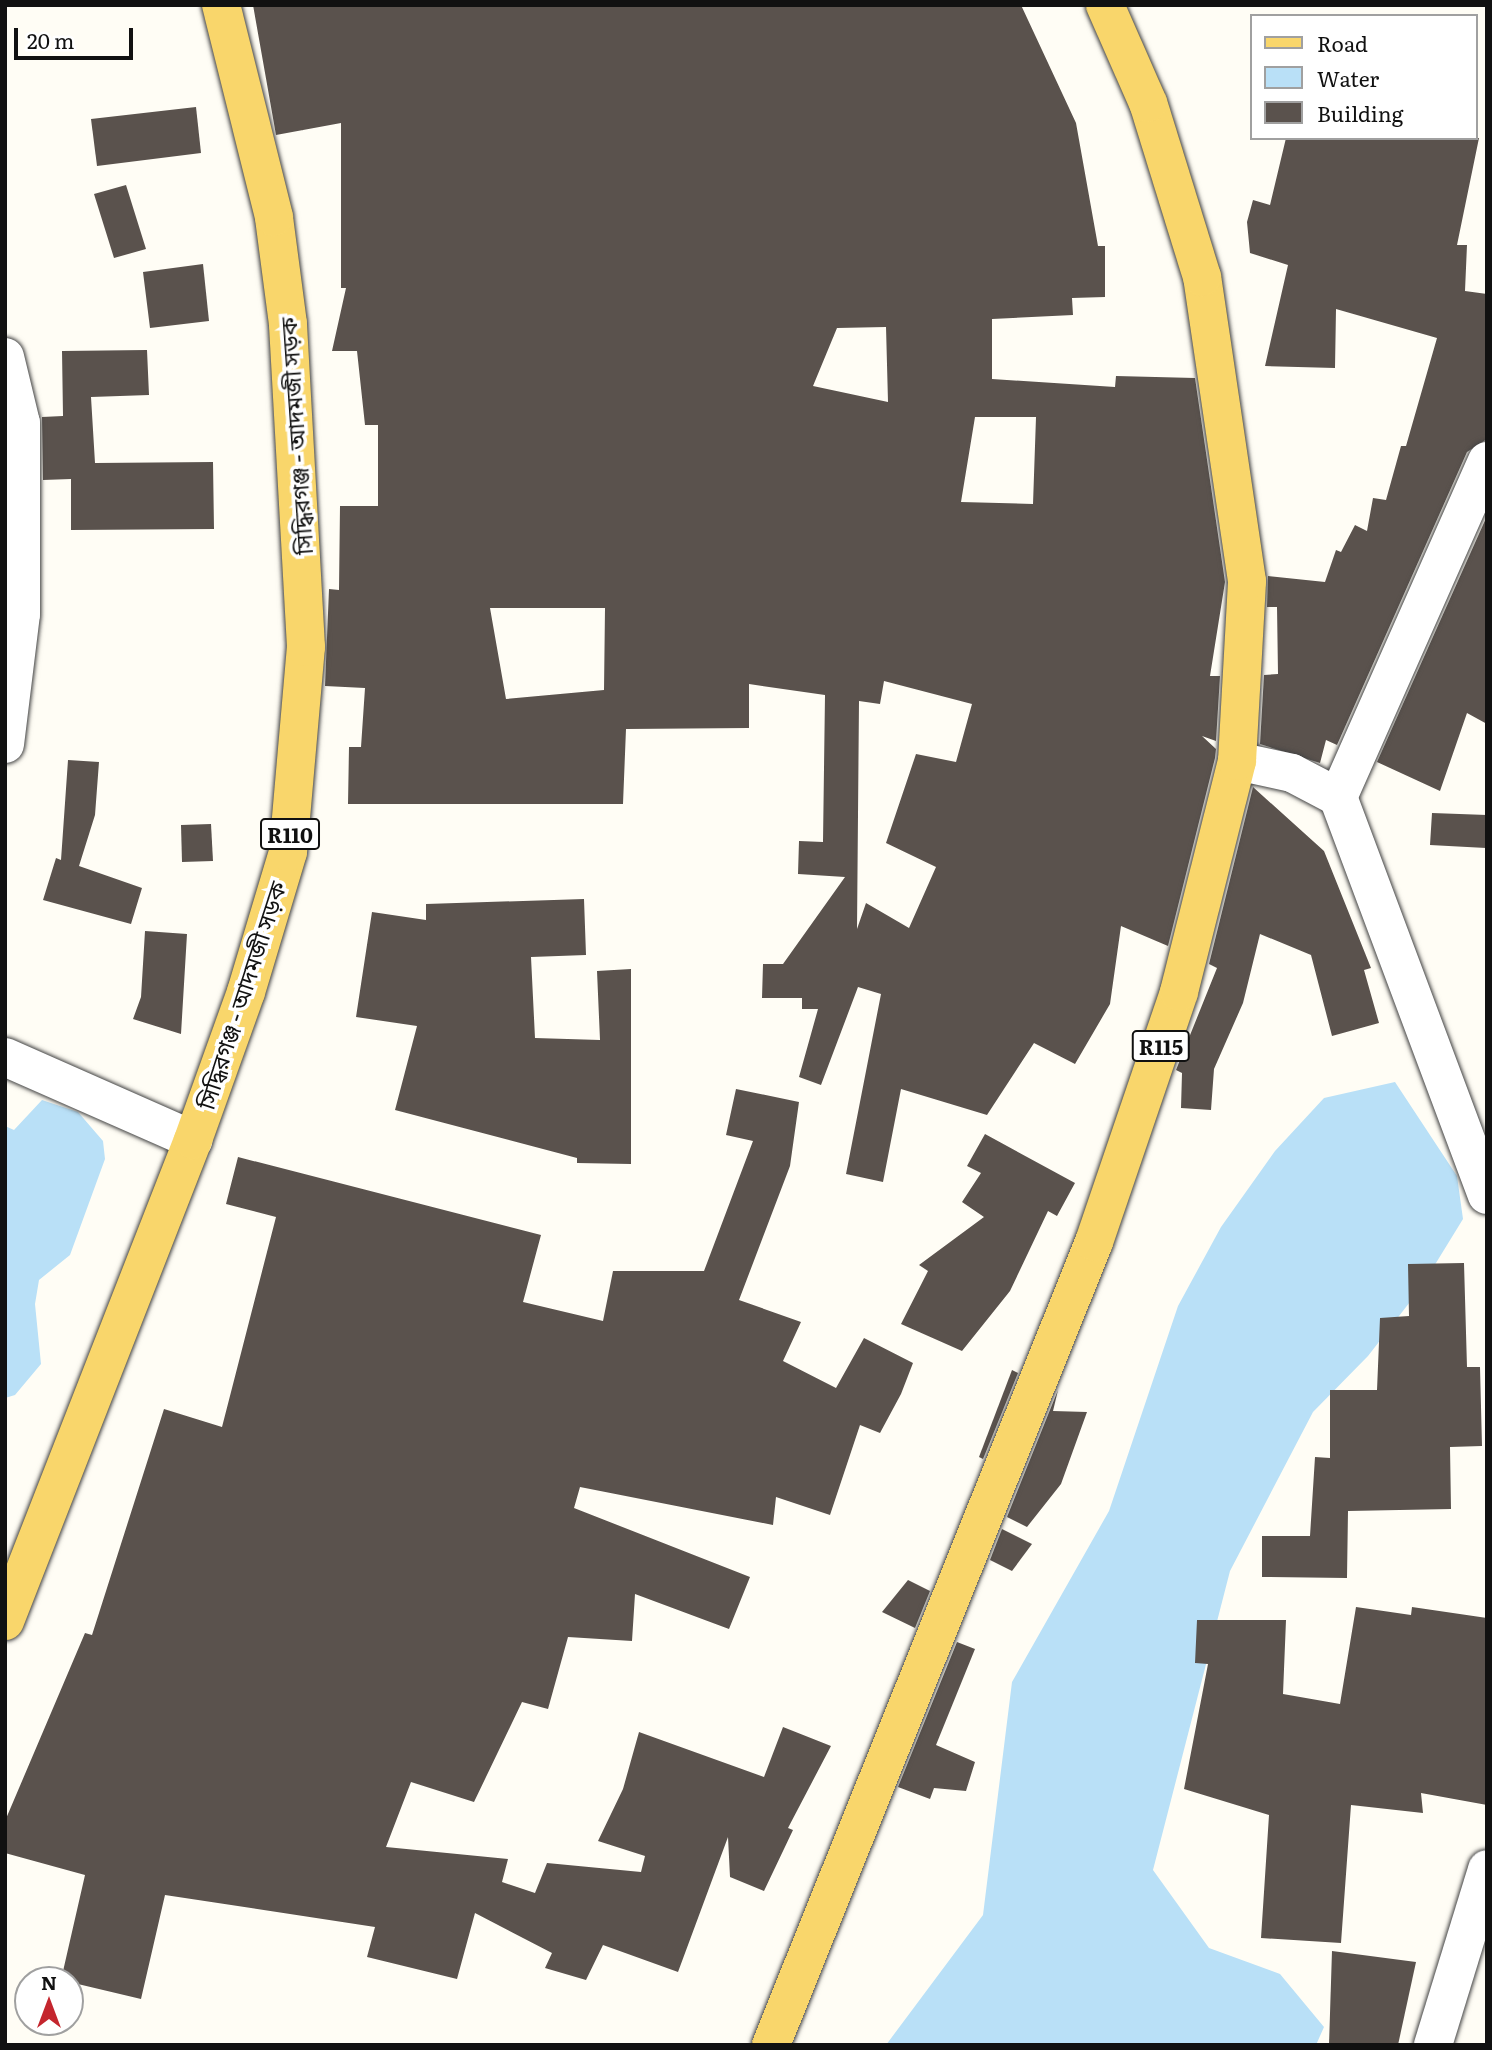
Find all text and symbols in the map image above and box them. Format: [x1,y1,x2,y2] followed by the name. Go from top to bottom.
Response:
[18,14,136,58] scale bar
[1250,14,1478,140] legend
[27,24,74,55] text: 20 m
[1317,27,1368,58] text: Road
[1317,62,1379,93] text: Water
[1317,97,1403,128] text: Building
[273,316,317,556] street label: সিদ্ধিরগঞ্জ - আদমজী সড়ক
[258,816,322,852] road number: R110
[191,877,291,1113] street label: সিদ্ধিরগঞ্জ - আদমজী সড়ক
[1131,1028,1191,1064] road number: R115
[14,1966,84,2036] north arrow
[41,1968,57,1996] text: N

